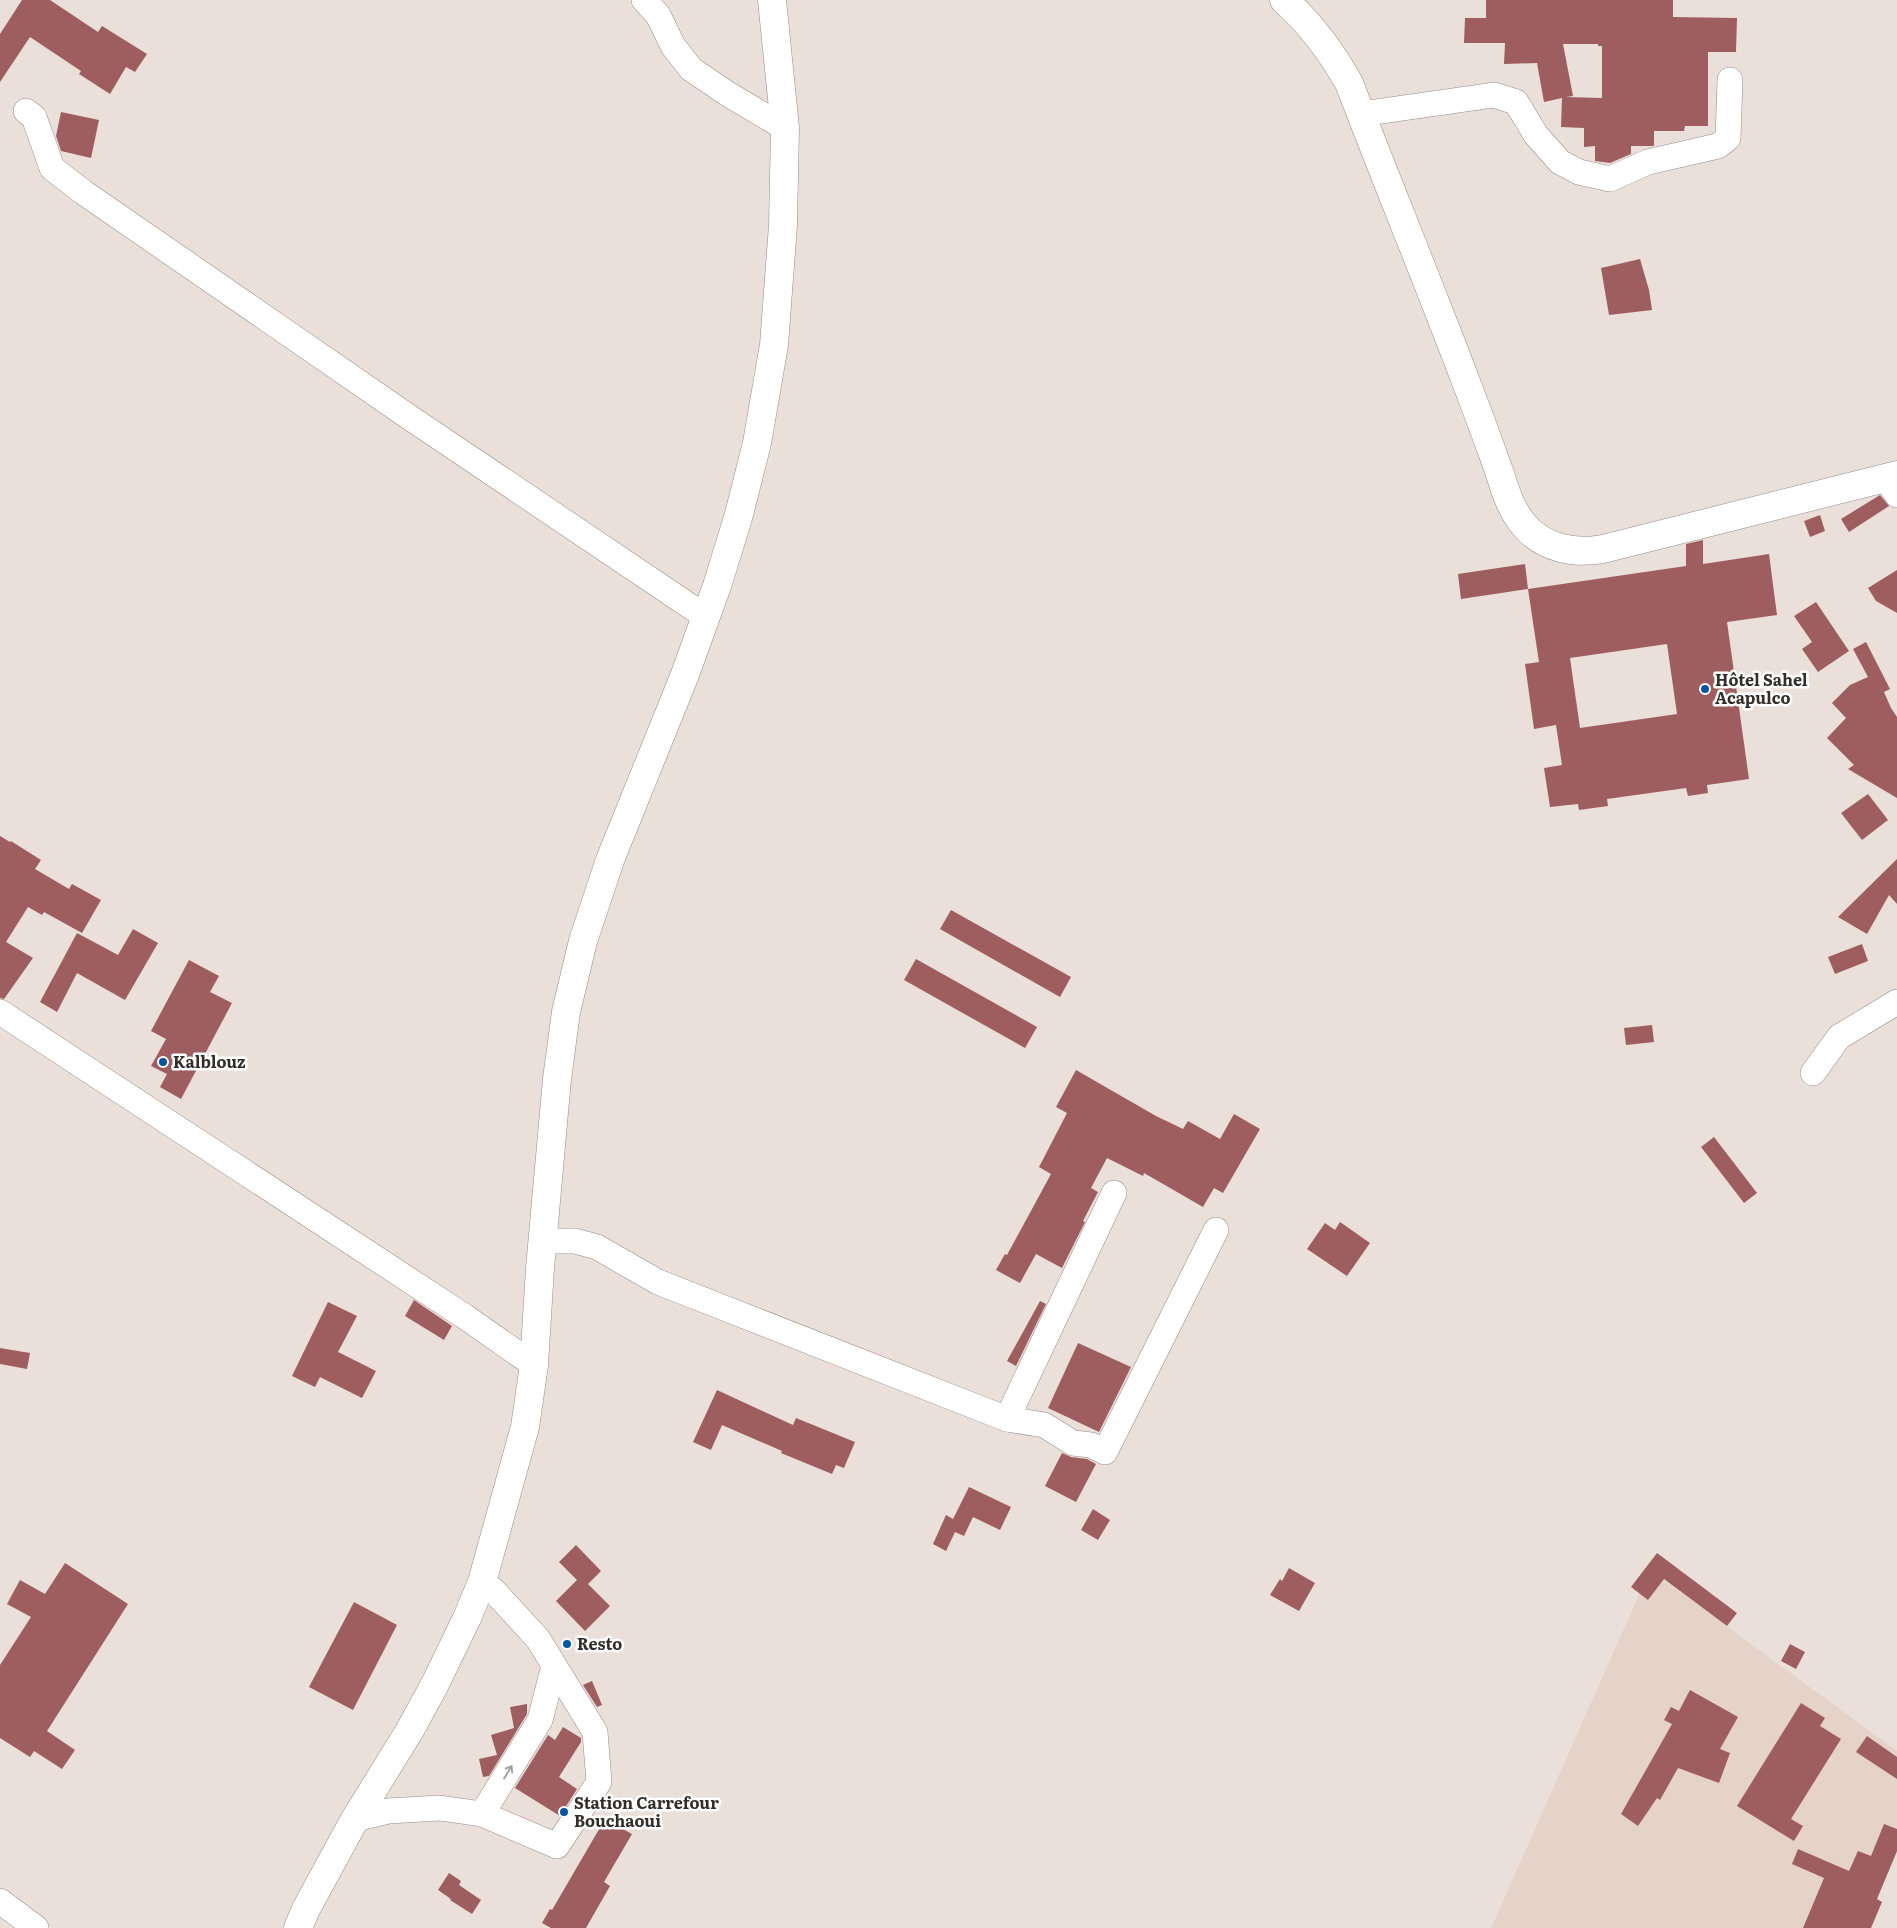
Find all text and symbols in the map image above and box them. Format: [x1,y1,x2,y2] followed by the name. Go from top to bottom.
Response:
[1715,667,1808,709] place label: Hôtel Sahel Acapulco
[1699,683,1711,695] marker: Hôtel Sahel Acapulco
[173,1049,246,1073] place label: Kalblouz
[157,1056,169,1068] marker: Kalblouz
[577,1631,622,1655] place label: Resto
[561,1638,573,1650] marker: Resto
[503,1766,513,1780] one-way arrow
[574,1790,719,1832] place label: Station Carrefour Bouchaoui
[558,1806,570,1818] marker: Station Carrefour Bouchaoui

